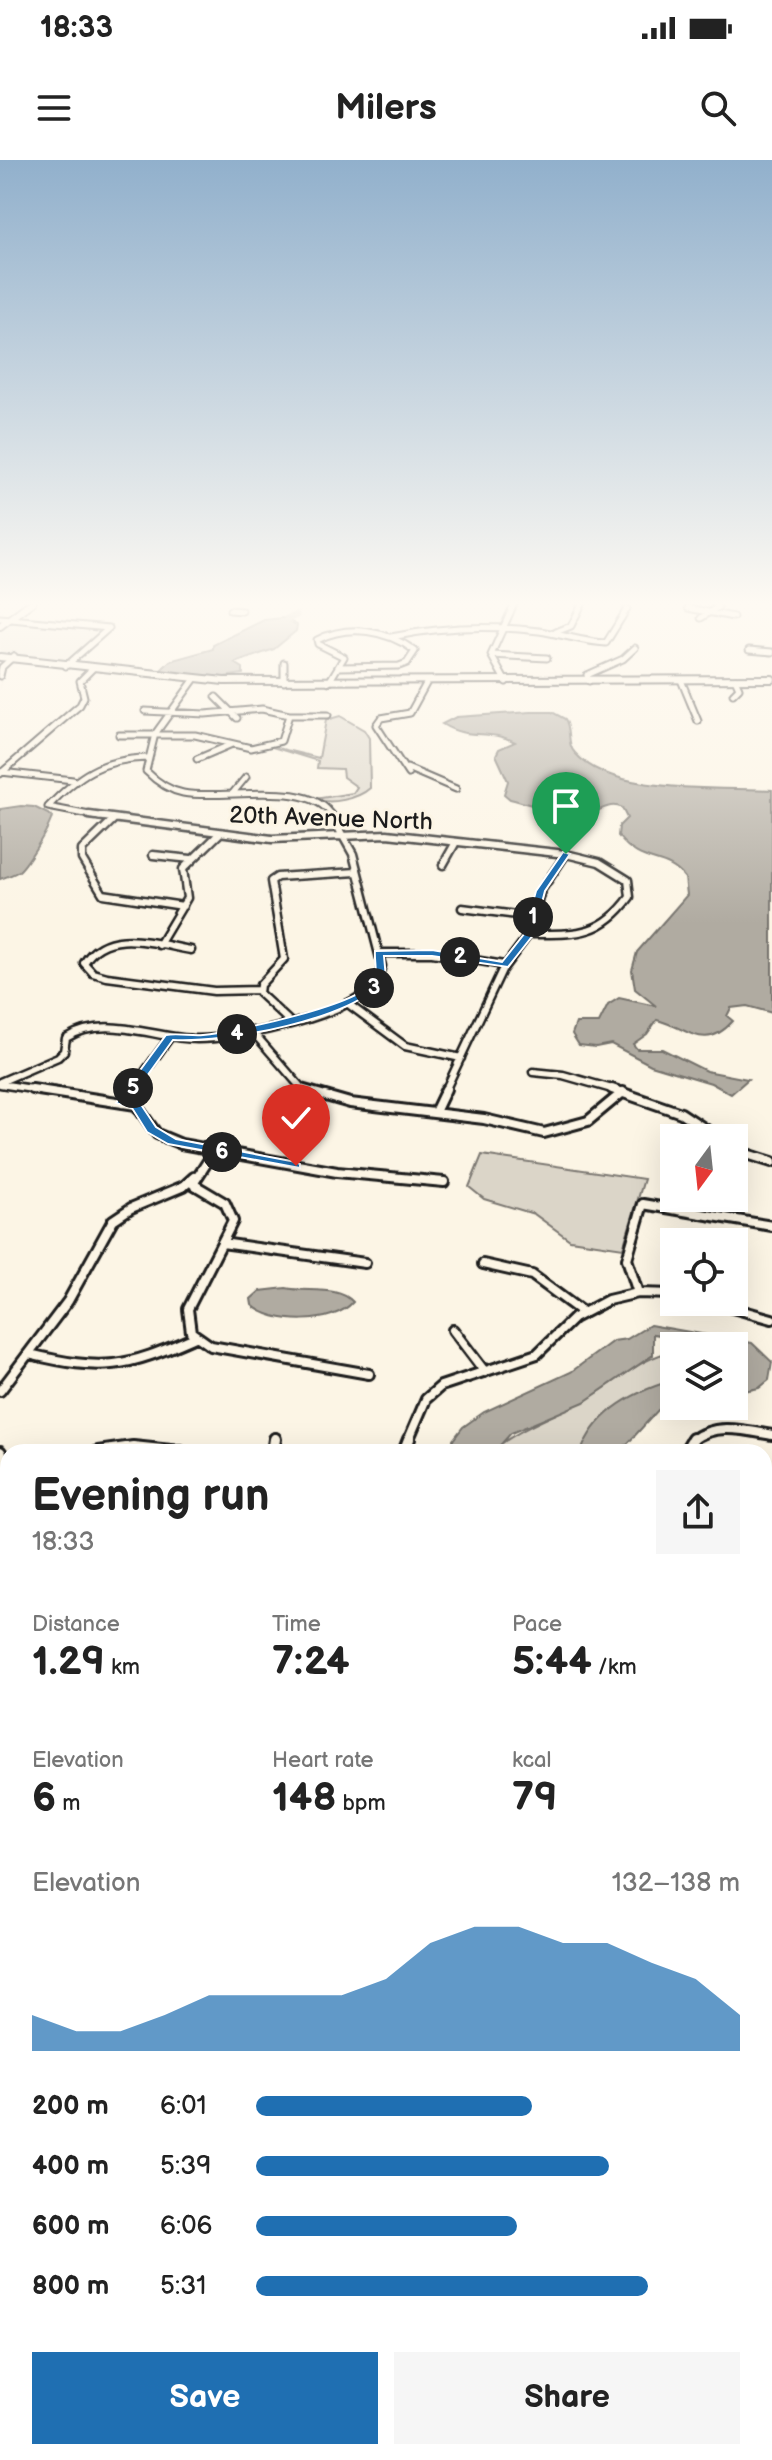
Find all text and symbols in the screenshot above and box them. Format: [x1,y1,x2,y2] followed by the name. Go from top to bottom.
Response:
[40,10,113,46] text: 18:33
[32,86,76,130] icon: menu
[696,86,740,130] icon: search
[335,87,437,130] text: Milers
[532,772,600,854] pin
[544,784,588,828] icon: arrive
[229,800,433,837] street label: 20th Avenue North
[513,897,553,937] pin: 1
[528,903,538,930] text: 1
[440,937,480,977] pin: 2
[453,943,467,970] text: 2
[354,968,394,1008] pin: 3
[368,974,380,1001] text: 3
[217,1014,257,1054] pin: 4
[231,1020,243,1047] text: 4
[113,1068,153,1108] pin: 5
[127,1074,139,1101] text: 5
[262,1084,330,1166] pin
[274,1096,318,1140] icon: check
[660,1124,748,1212] north arrow
[660,1124,748,1420] map controls
[202,1132,242,1172] pin: 6
[215,1138,229,1165] text: 6
[660,1228,748,1316] button: locate
[660,1332,748,1420] button: layers
[32,1470,269,1523] text: Evening run
[656,1470,740,1554] button: share
[32,1527,94,1558] text: 18:33
[32,1611,120,1638] text: Distance
[272,1611,321,1638] text: Time
[512,1611,562,1638] text: Pace
[32,1638,105,1686] text: 1.29
[272,1638,350,1686] text: 7:24
[512,1638,592,1686] text: 5:44
[105,1654,140,1681] text: km
[592,1654,637,1681] text: /km
[32,1747,124,1774] text: Elevation
[272,1747,374,1774] text: Heart rate
[512,1747,551,1774] text: kcal
[32,1774,56,1822] text: 6
[272,1774,336,1822] text: 148
[512,1774,558,1822] text: 79
[56,1790,80,1817] text: m
[336,1790,386,1817] text: bpm
[32,1868,140,1899] text: Elevation
[612,1868,740,1899] text: 132–138 m
[32,2091,109,2122] text: 200 m
[160,2091,207,2122] text: 6:01
[32,2151,109,2182] text: 400 m
[160,2151,211,2182] text: 5:39
[32,2211,109,2242] text: 600 m
[160,2211,212,2242] text: 6:06
[32,2271,109,2302] text: 800 m
[160,2271,206,2302] text: 5:31
[32,2352,378,2444] button: Save
[394,2352,740,2444] button: Share

